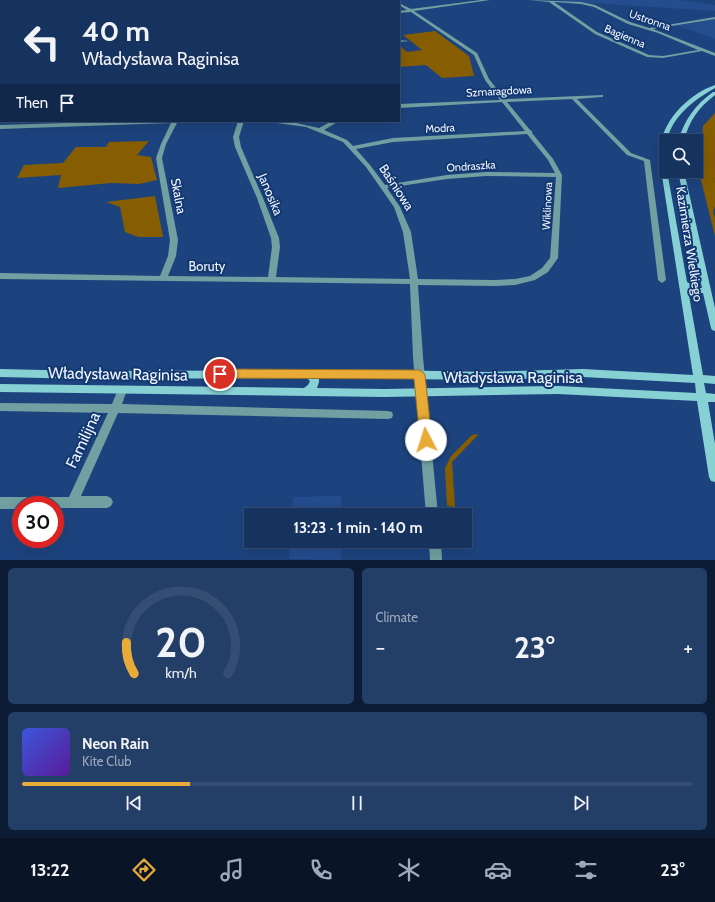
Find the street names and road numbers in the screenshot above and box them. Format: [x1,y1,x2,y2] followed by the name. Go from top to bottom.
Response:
[627,6,673,34] street label: Ustronna
[602,21,648,51] street label: Bagienna
[466,82,533,100] street label: Szmaragdowa
[425,120,456,136] street label: Modra
[446,157,497,175] street label: Ondraszka
[376,161,418,214] street label: Baśniowa
[255,170,287,218] street label: Janosika
[168,177,190,216] street label: Skalna
[539,181,555,230] street label: Wiklinowa
[673,185,707,303] street label: Kazimierza Wielkiego
[189,258,226,274] street label: Boruty
[48,363,188,385] street label: Władysława Raginisa
[443,368,583,387] street label: Władysława Raginisa
[62,409,104,471] street label: Familijna

